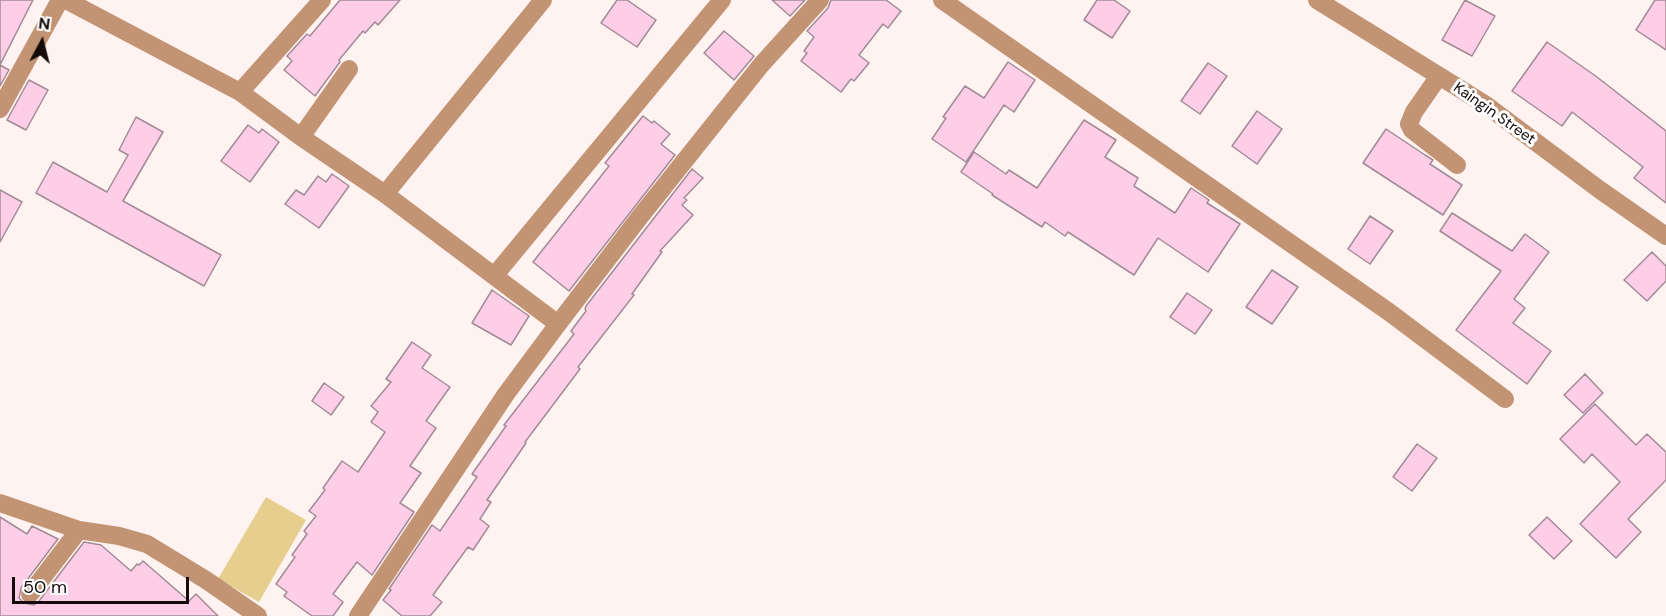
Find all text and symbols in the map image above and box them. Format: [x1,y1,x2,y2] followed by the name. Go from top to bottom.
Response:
[12,12,72,72] north arrow
[37,13,51,35] text: N
[1450,79,1538,149] street label: Kaingin Street
[15,565,192,603] scale bar
[23,575,67,599] text: 50 m

